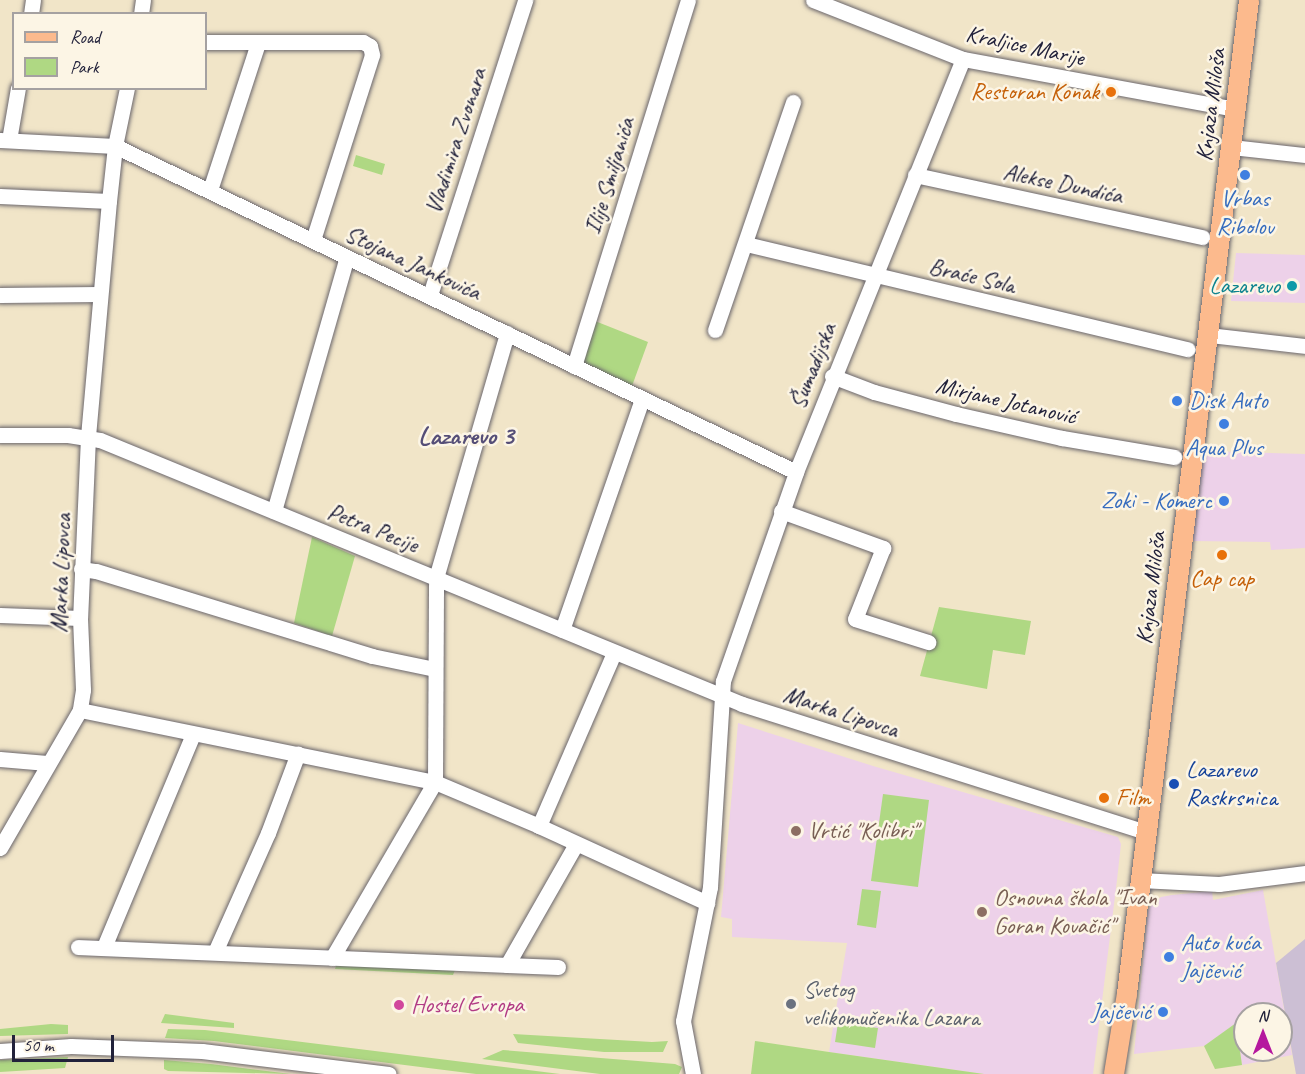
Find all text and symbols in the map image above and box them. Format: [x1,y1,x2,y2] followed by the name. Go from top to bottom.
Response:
[12,12,207,90] legend
[963,19,1087,73] street label: Kraljice Marije
[70,26,100,48] text: Road
[1190,47,1232,163] street label: Knjaza Miloša
[70,56,99,78] text: Park
[419,65,493,217] street label: Vladimira Zvonara
[970,78,1099,106] place label: Restoran Konak
[1104,85,1118,99] marker: Restoran Konak
[579,115,641,237] street label: Ilije Smiljanića
[1001,157,1125,211] street label: Alekse Dundića
[1238,168,1252,182] marker: Vrbas Ribolov
[1217,185,1273,241] place label: Vrbas Ribolov
[340,219,486,307] street label: Stojana Jankovića
[926,252,1018,300] street label: Braće Sola
[1209,272,1280,300] place label: Lazarevo
[1285,279,1299,293] marker: Lazarevo
[783,319,843,413] street label: Šumadijska
[933,371,1079,431] street label: Mirjane Jotanović
[1189,387,1268,415] place label: Disk Auto
[1170,394,1184,408] marker: Disk Auto
[1217,417,1231,431] marker: Aqua Plus
[418,420,514,452] district label: Lazarevo 3
[1185,434,1263,462] place label: Aqua Plus
[1101,487,1212,515] place label: Zoki - Komerc
[1217,494,1231,508] marker: Zoki - Komerc
[324,497,422,559] street label: Petra Pecije
[45,513,77,633] street label: Marka Lipovca
[1130,530,1172,646] street label: Knjaza Miloša
[1215,548,1229,562] marker: Cap cap
[1190,565,1254,593] place label: Cap cap
[780,680,902,744] street label: Marka Lipovca
[1186,756,1277,812] place label: Lazarevo Raskrsnica
[1167,777,1181,791] marker: Lazarevo Raskrsnica
[1116,784,1150,812] place label: Film
[1097,791,1111,805] marker: Film
[808,817,917,845] place label: Vrtić "Kolibri"
[789,824,803,838] marker: Vrtić "Kolibri"
[994,884,1157,940] place label: Osnovna škola "Ivan Goran Kovačić"
[975,905,989,919] marker: Osnovna škola "Ivan Goran Kovačić"
[1181,929,1261,985] place label: Auto kuća Jajčević
[1162,950,1176,964] marker: Auto kuća Jajčević
[803,976,979,1032] place label: Svetog velikomučenika Lazara
[411,991,523,1019] place label: Hostel Evropa
[784,997,798,1011] marker: Svetog velikomučenika Lazara
[392,998,406,1012] marker: Hostel Evropa
[1091,998,1151,1026] place label: Jajčević
[1233,1002,1293,1062] north arrow
[1156,1005,1170,1019] marker: Jajčević
[1258,1006,1268,1026] text: N
[15,1023,117,1061] scale bar
[23,1034,54,1056] text: 50 m

